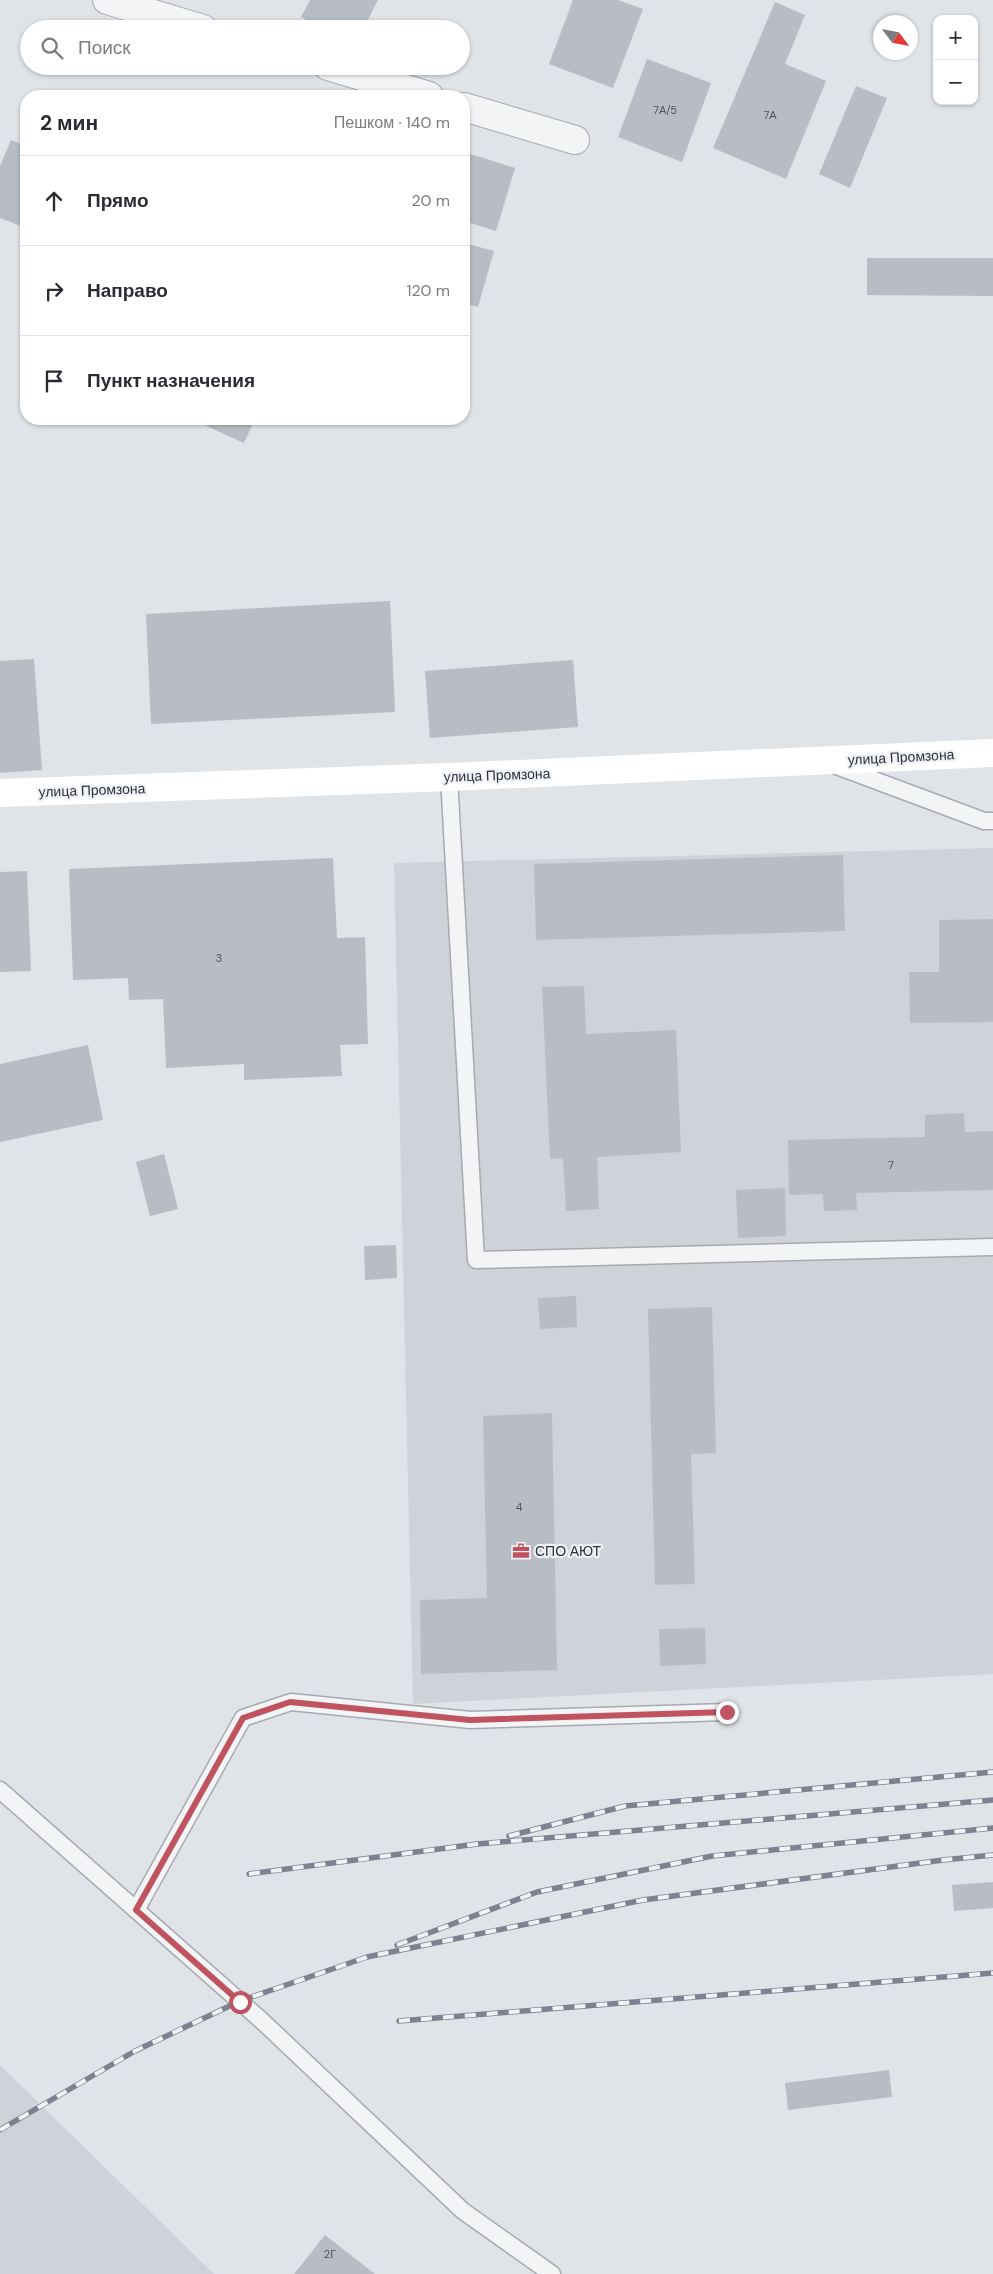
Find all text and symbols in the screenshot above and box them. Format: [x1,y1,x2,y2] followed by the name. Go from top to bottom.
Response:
[873,15,918,60] north arrow
[933,15,978,105] map controls
[933,15,978,60] button: +
[20,20,470,75] search box
[38,34,66,62] icon: search
[78,35,131,60] text: Поиск
[933,60,978,105] button: −
[653,103,677,117] house number: 7А/5
[763,108,777,122] house number: 7А
[40,109,98,137] text: 2 мин
[334,112,450,133] text: Пешком · 140 m
[40,187,68,215] icon: ahead
[87,188,149,213] text: Прямо
[411,190,450,211] text: 20 m
[40,277,68,305] icon: right
[87,278,168,303] text: Направо
[406,280,450,301] text: 120 m
[40,367,68,395] icon: arrive
[87,368,255,393] text: Пункт назначения
[847,745,955,769] street label: улица Промзона
[443,764,551,786] street label: улица Промзона
[38,779,146,801] street label: улица Промзона
[216,951,222,965] house number: 3
[888,1158,894,1172] house number: 7
[516,1500,523,1514] house number: 4
[511,1541,531,1561] office icon: СПО АЮТ
[535,1542,601,1560] place label: СПО АЮТ
[716,1701,739,1724] route end
[229,1991,252,2014] route start
[324,2247,336,2261] house number: 2Г

